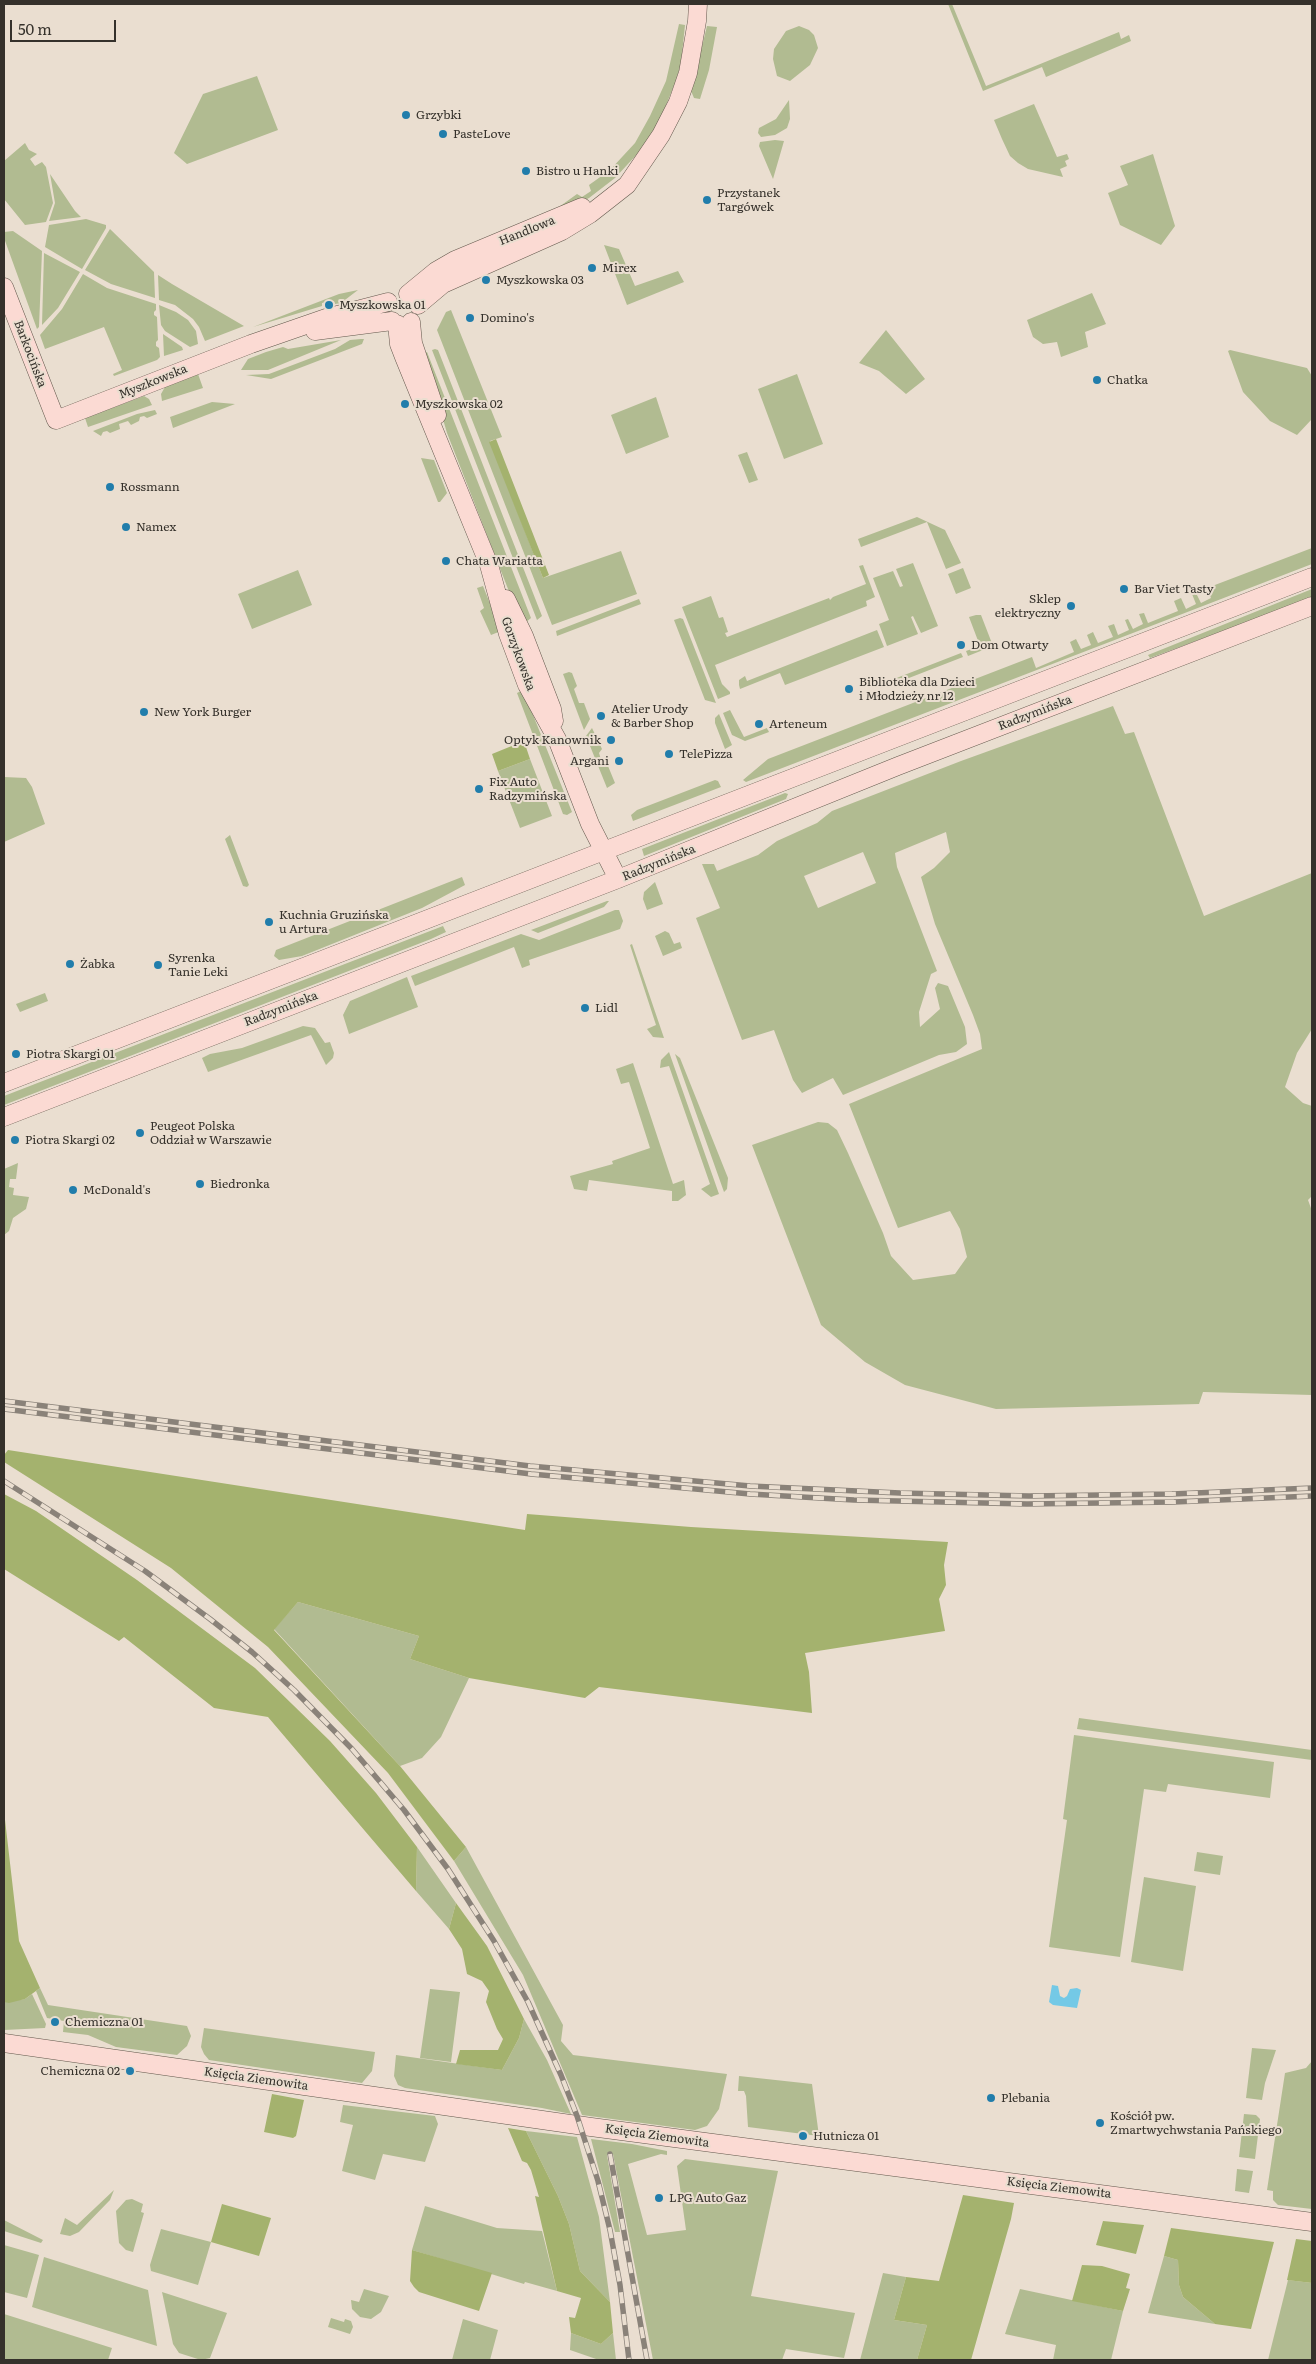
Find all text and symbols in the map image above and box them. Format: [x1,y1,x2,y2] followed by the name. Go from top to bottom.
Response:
[12,10,119,42] scale bar
[18,17,52,40] text: 50 m
[416,108,462,122] place label: Grzybki
[400,109,412,121] marker: Grzybki
[453,127,510,141] place label: PasteLove
[437,128,449,140] marker: PasteLove
[536,164,618,178] place label: Bistro u Hanki
[520,165,532,177] marker: Bistro u Hanki
[717,186,780,214] place label: Przystanek Targówek
[701,194,713,206] marker: Przystanek Targówek
[497,213,557,249] street label: Handlowa
[602,261,636,275] place label: Mirex
[586,262,598,274] marker: Mirex
[496,273,584,287] place label: Myszkowska 03
[480,274,492,286] marker: Myszkowska 03
[339,298,426,312] place label: Myszkowska 01
[323,299,335,311] marker: Myszkowska 01
[480,311,534,325] place label: Domino's
[464,312,476,324] marker: Domino's
[11,318,49,390] street label: Barkocińska
[117,362,189,402] street label: Myszkowska
[1107,373,1148,387] place label: Chatka
[1091,374,1103,386] marker: Chatka
[415,397,503,411] place label: Myszkowska 02
[399,398,411,410] marker: Myszkowska 02
[120,480,180,494] place label: Rossmann
[104,481,116,493] marker: Rossmann
[136,520,176,534] place label: Namex
[120,521,132,533] marker: Namex
[456,554,543,568] place label: Chata Wariatta
[440,555,452,567] marker: Chata Wariatta
[1134,582,1214,596] place label: Bar Viet Tasty
[1118,583,1130,595] marker: Bar Viet Tasty
[995,592,1061,620] place label: Sklep elektryczny
[1065,600,1077,612] marker: Sklep elektryczny
[498,615,538,693] street label: Gorzykowska
[971,638,1049,652] place label: Dom Otwarty
[955,639,967,651] marker: Dom Otwarty
[859,675,975,703] place label: Biblioteka dla Dzieci i Młodzieży nr 12
[843,683,855,695] marker: Biblioteka dla Dzieci i Młodzieży nr 12
[996,692,1074,734] street label: Radzymińska
[611,702,694,730] place label: Atelier Urody & Barber Shop
[154,705,251,719] place label: New York Burger
[138,706,150,718] marker: New York Burger
[595,710,607,722] marker: Atelier Urody & Barber Shop
[769,717,827,731] place label: Arteneum
[753,718,765,730] marker: Arteneum
[504,733,601,747] place label: Optyk Kanownik
[605,734,617,746] marker: Optyk Kanownik
[679,747,733,761] place label: TelePizza
[663,748,675,760] marker: TelePizza
[570,754,609,768] place label: Argani
[613,755,625,767] marker: Argani
[489,775,567,803] place label: Fix Auto Radzymińska
[473,783,485,795] marker: Fix Auto Radzymińska
[620,842,698,884] street label: Radzymińska
[279,908,389,936] place label: Kuchnia Gruzińska u Artura
[263,916,275,928] marker: Kuchnia Gruzińska u Artura
[168,951,228,979] place label: Syrenka Tanie Leki
[80,957,115,971] place label: Żabka
[64,958,76,970] marker: Żabka
[152,959,164,971] marker: Syrenka Tanie Leki
[242,988,320,1030] street label: Radzymińska
[595,1001,618,1015] place label: Lidl
[579,1002,591,1014] marker: Lidl
[26,1047,115,1061] place label: Piotra Skargi 01
[10,1048,22,1060] marker: Piotra Skargi 01
[150,1119,272,1147] place label: Peugeot Polska Oddział w Warszawie
[134,1127,146,1139] marker: Peugeot Polska Oddział w Warszawie
[25,1133,115,1147] place label: Piotra Skargi 02
[9,1134,21,1146] marker: Piotra Skargi 02
[210,1177,270,1191] place label: Biedronka
[194,1178,206,1190] marker: Biedronka
[83,1183,150,1197] place label: McDonald's
[67,1184,79,1196] marker: McDonald's
[65,2015,143,2029] place label: Chemiczna 01
[49,2016,61,2028] marker: Chemiczna 01
[41,2064,120,2078] place label: Chemiczna 02
[124,2065,136,2077] marker: Chemiczna 02
[203,2065,309,2093] street label: Księcia Ziemowita
[1001,2091,1050,2105] place label: Plebania
[985,2092,997,2104] marker: Plebania
[1110,2109,1282,2137] place label: Kościół pw. Zmartwychwstania Pańskiego
[1094,2117,1106,2129] marker: Kościół pw. Zmartwychwstania Pańskiego
[604,2122,710,2150] street label: Księcia Ziemowita
[813,2129,879,2143] place label: Hutnicza 01
[797,2130,809,2142] marker: Hutnicza 01
[1006,2174,1112,2202] street label: Księcia Ziemowita
[669,2191,746,2205] place label: LPG Auto Gaz
[653,2192,665,2204] marker: LPG Auto Gaz

